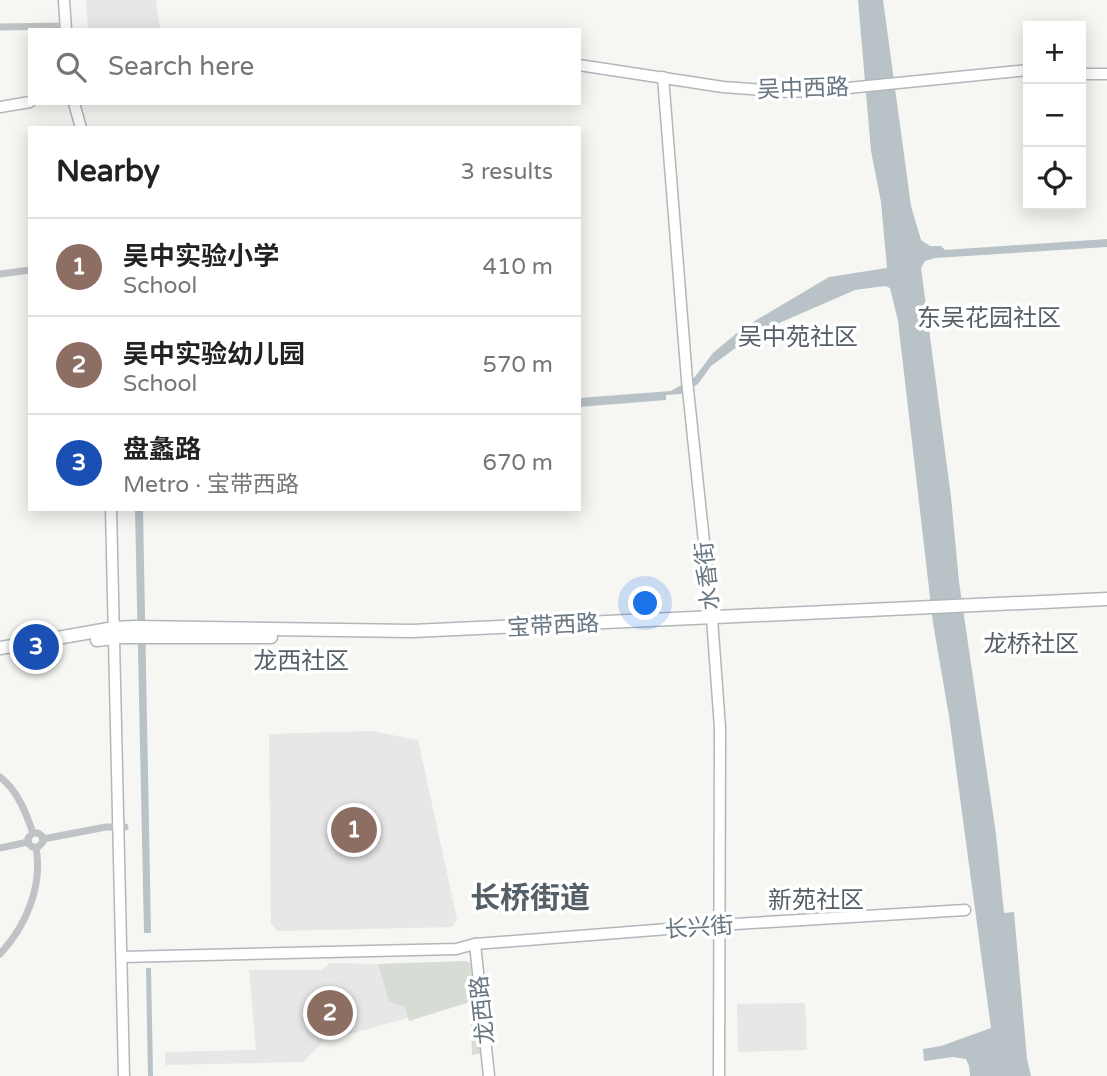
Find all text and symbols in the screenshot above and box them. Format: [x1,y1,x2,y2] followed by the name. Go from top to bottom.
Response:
[1023,21,1086,210] map controls
[1023,21,1086,84] button: +
[28,28,581,105] search box
[52,48,90,86] icon: search
[108,51,254,82] text: Search here
[757,73,849,105] street label: 吴中西路
[1023,84,1086,147] button: −
[1023,147,1086,210] button: locate
[56,153,160,190] text: Nearby
[460,158,553,186] text: 3 results
[123,241,279,272] text: 吴中实验小学
[72,253,86,281] text: 1
[483,253,553,281] text: 410 m
[123,272,197,300] text: School
[917,304,1061,333] district label: 东吴花园社区
[738,323,858,352] district label: 吴中苑社区
[123,339,305,370] text: 吴中实验幼儿园
[72,351,86,379] text: 2
[483,351,553,379] text: 570 m
[123,370,197,398] text: School
[123,434,201,465] text: 盘蠡路
[72,449,86,477] text: 3
[483,449,553,477] text: 670 m
[123,471,299,499] text: Metro · 宝带西路
[690,540,726,612] street label: 水香街
[628,586,662,620] your location
[506,610,600,642] street label: 宝带西路
[13,621,59,673] pin: 3
[983,630,1079,659] district label: 龙桥社区
[253,647,349,676] district label: 龙西社区
[331,804,377,856] pin: 1
[470,880,590,917] district label: 长桥街道
[768,886,864,915] district label: 新苑社区
[664,912,734,944] street label: 长兴街
[465,974,501,1046] street label: 龙西路
[307,987,353,1039] pin: 2

